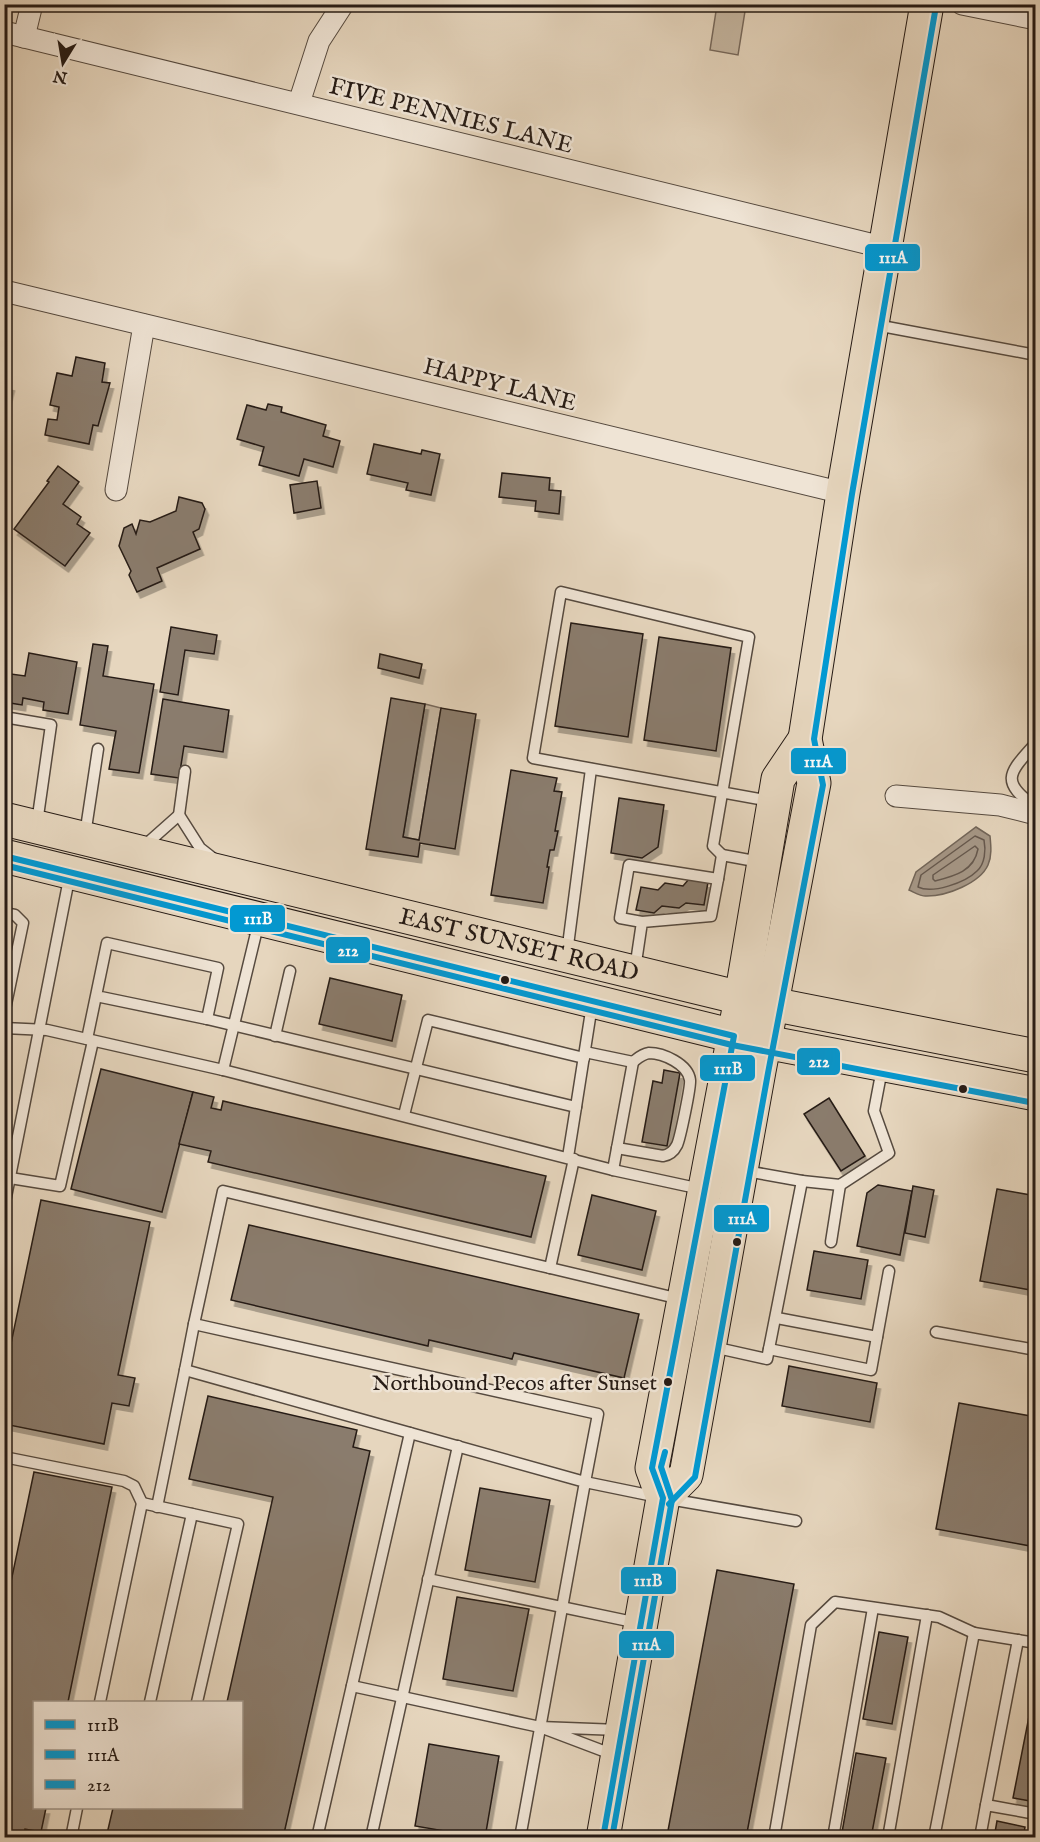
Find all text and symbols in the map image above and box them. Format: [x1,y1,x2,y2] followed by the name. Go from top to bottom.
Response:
[33,33,93,93] north arrow
[52,65,70,87] text: N
[325,71,576,162] street label: FIVE PENNIES LANE
[864,243,921,272] line badge: 111A
[879,249,909,269] text: 111A
[420,351,579,419] street label: HAPPY LANE
[790,747,847,775] line badge: 111A
[804,753,834,773] text: 111A
[396,902,642,990] street label: EAST SUNSET ROAD
[229,904,286,933] line badge: 111B
[244,910,273,930] text: 111B
[325,936,371,964] line badge: 212
[338,942,359,962] text: 212
[499,974,511,986] unlabelled marker
[796,1047,841,1076] line badge: 212
[809,1053,830,1073] text: 212
[699,1054,756,1082] line badge: 111B
[714,1060,743,1080] text: 111B
[957,1083,969,1095] unlabelled marker
[713,1204,770,1233] line badge: 111A
[728,1210,758,1230] text: 111A
[731,1236,743,1248] unlabelled marker
[372,1370,657,1398] place label: Northbound Pecos after Sunset
[662,1376,674,1388] marker: Northbound Pecos after Sunset
[620,1566,677,1595] line badge: 111B
[634,1572,663,1592] text: 111B
[618,1630,675,1659] line badge: 111A
[632,1636,662,1656] text: 111A
[33,1701,243,1809] legend
[87,1715,119,1738] text: 111B
[87,1745,120,1768] text: 111A
[87,1775,111,1798] text: 212

